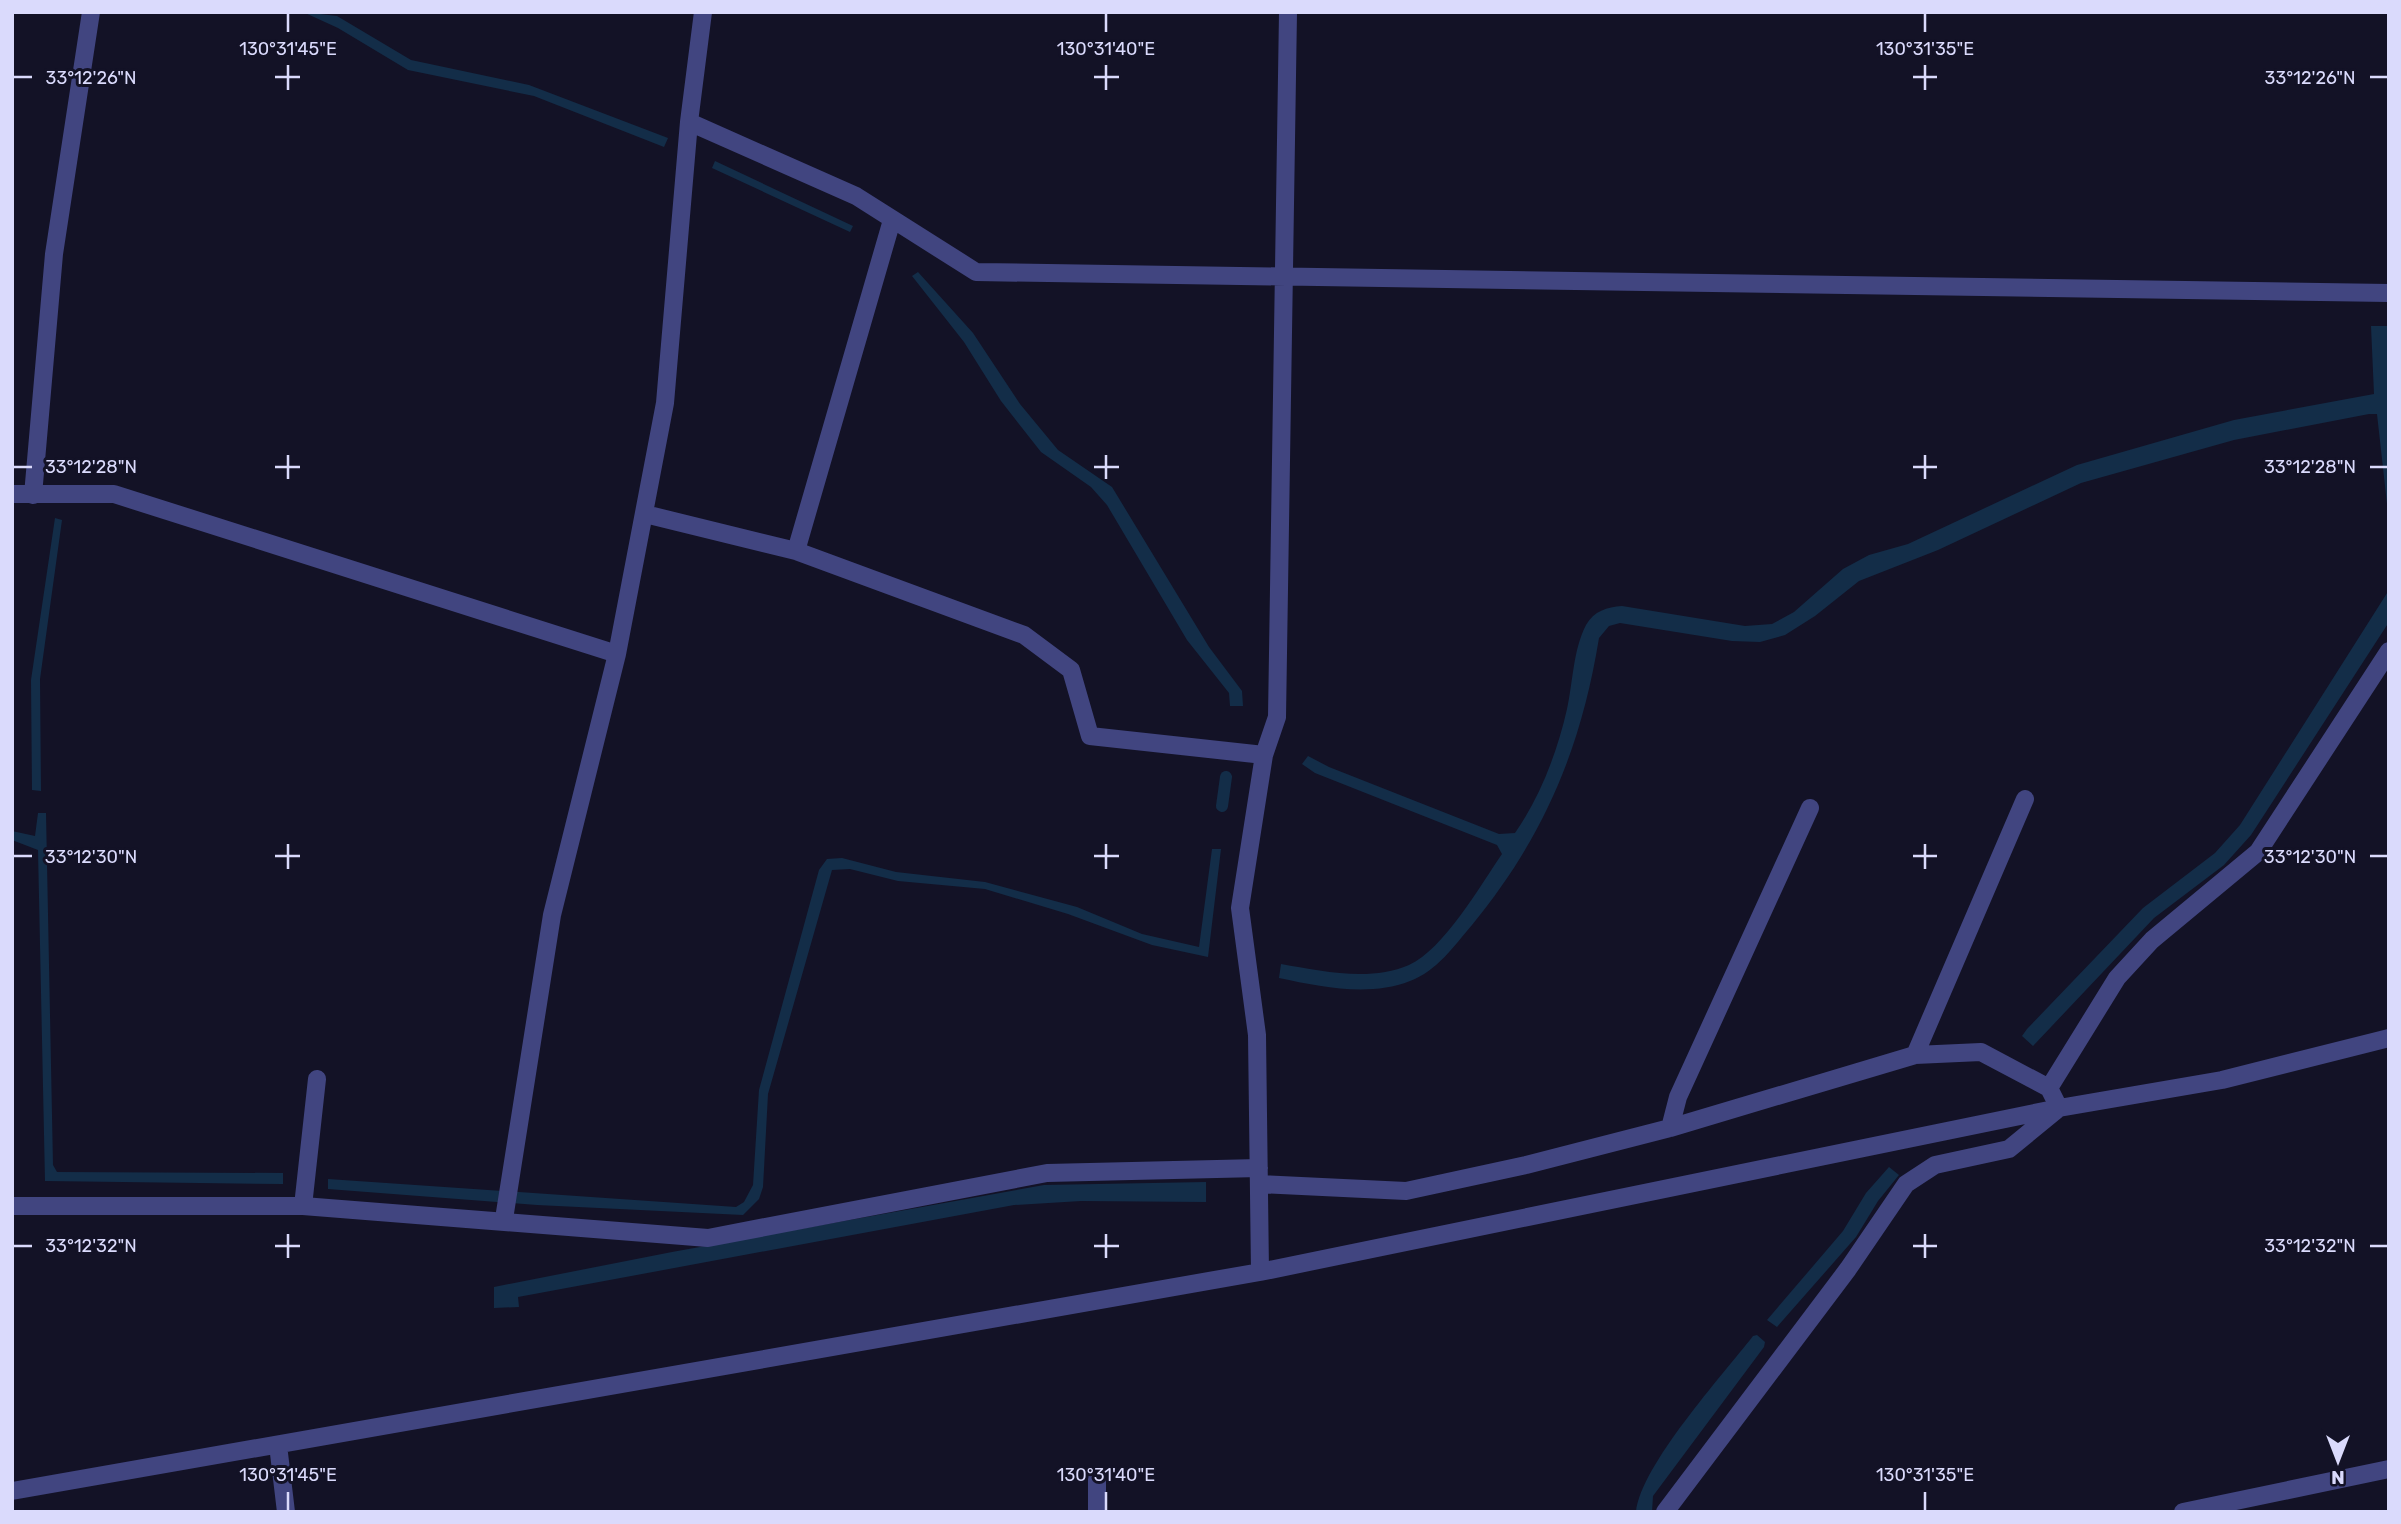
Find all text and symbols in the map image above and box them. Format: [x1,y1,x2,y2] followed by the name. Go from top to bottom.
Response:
[239,38,337,60] text: 130°31'45"E
[1057,38,1155,60] text: 130°31'40"E
[1876,38,1974,60] text: 130°31'35"E
[46,67,136,89] text: 33°12'26"N
[2265,67,2355,89] text: 33°12'26"N
[45,456,137,478] text: 33°12'28"N
[2264,456,2356,478] text: 33°12'28"N
[45,846,137,868] text: 33°12'30"N
[2264,846,2356,868] text: 33°12'30"N
[45,1235,137,1257] text: 33°12'32"N
[2264,1235,2356,1257] text: 33°12'32"N
[2303,1426,2373,1496] north arrow
[239,1464,337,1486] text: 130°31'45"E
[1057,1464,1155,1486] text: 130°31'40"E
[1876,1464,1974,1486] text: 130°31'35"E
[2331,1466,2345,1489] text: N

